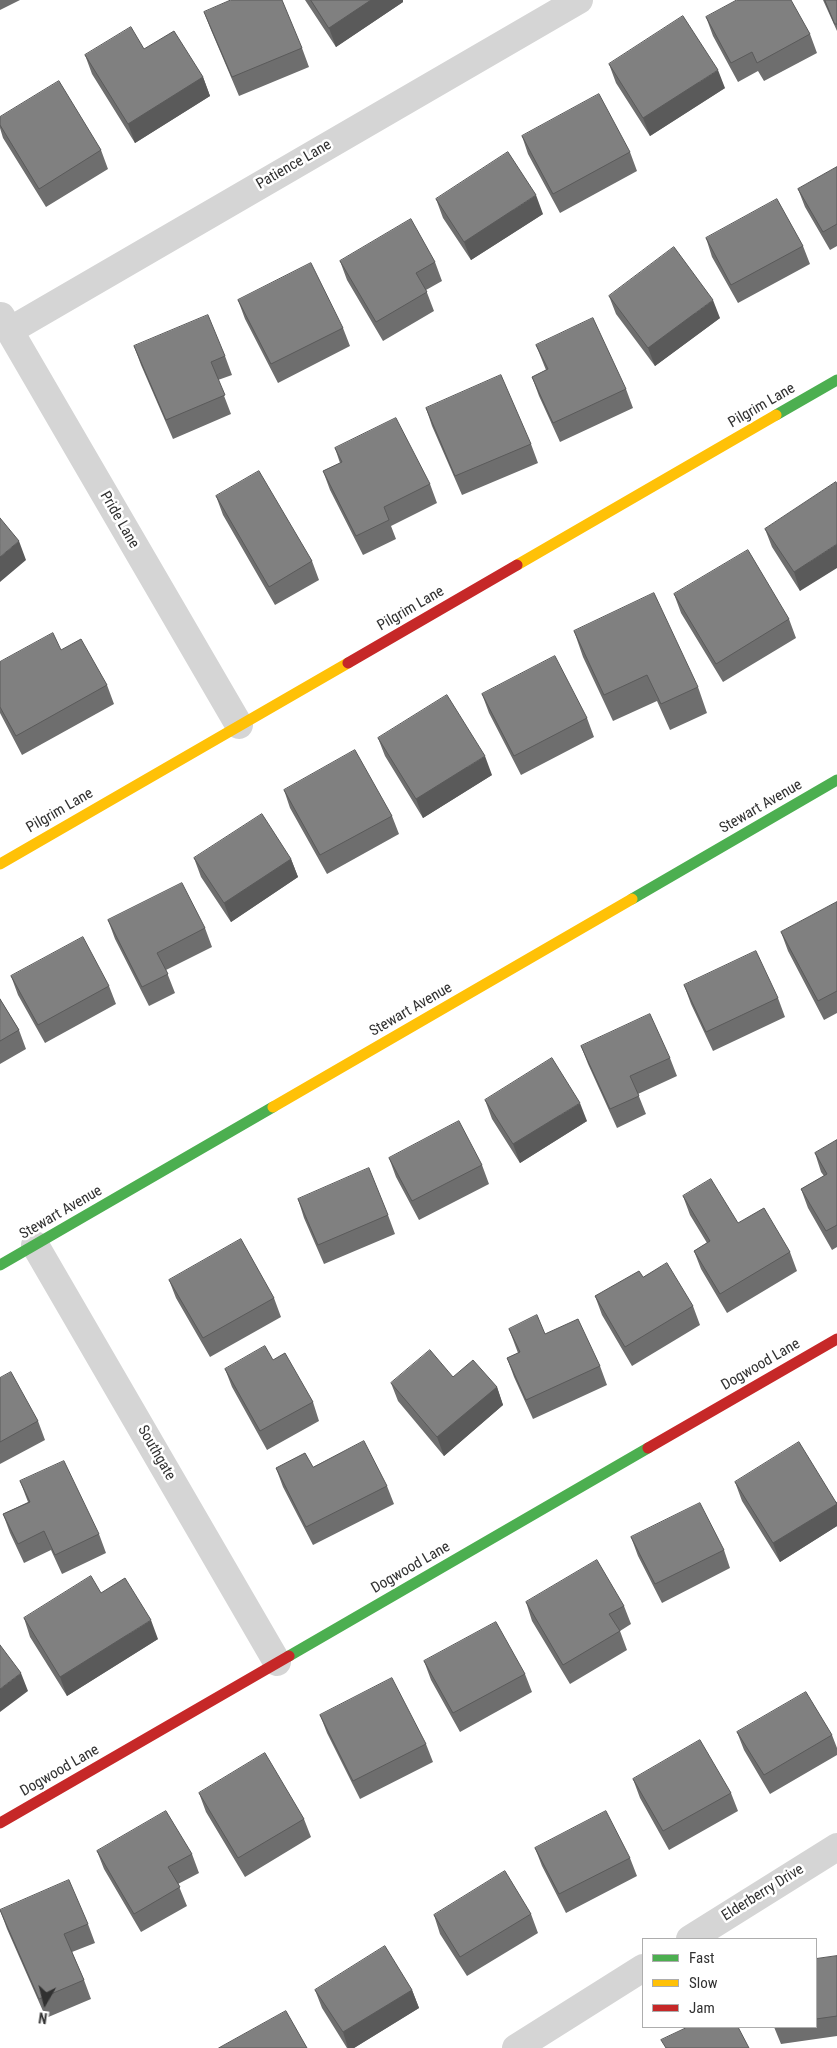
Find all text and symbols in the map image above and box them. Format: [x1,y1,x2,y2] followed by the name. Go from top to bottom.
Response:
[253,136,335,194] street label: Patience Lane
[725,380,799,432] street label: Pilgrim Lane
[95,488,143,552] street label: Pride Lane
[374,583,448,635] street label: Pilgrim Lane
[717,776,805,838] street label: Stewart Avenue
[23,785,97,837] street label: Pilgrim Lane
[367,979,455,1041] street label: Stewart Avenue
[17,1182,105,1244] street label: Stewart Avenue
[718,1335,804,1395] street label: Dogwood Lane
[133,1422,179,1484] street label: Southgate
[368,1538,454,1598] street label: Dogwood Lane
[17,1741,103,1801] street label: Dogwood Lane
[719,1861,807,1925] street label: Elderberry Drive
[642,1938,817,2028] legend
[689,1949,714,1967] text: Fast
[689,1974,718,1992] text: Slow
[20,1978,70,2028] north arrow
[689,1999,715,2017] text: Jam
[38,2009,48,2026] text: N

